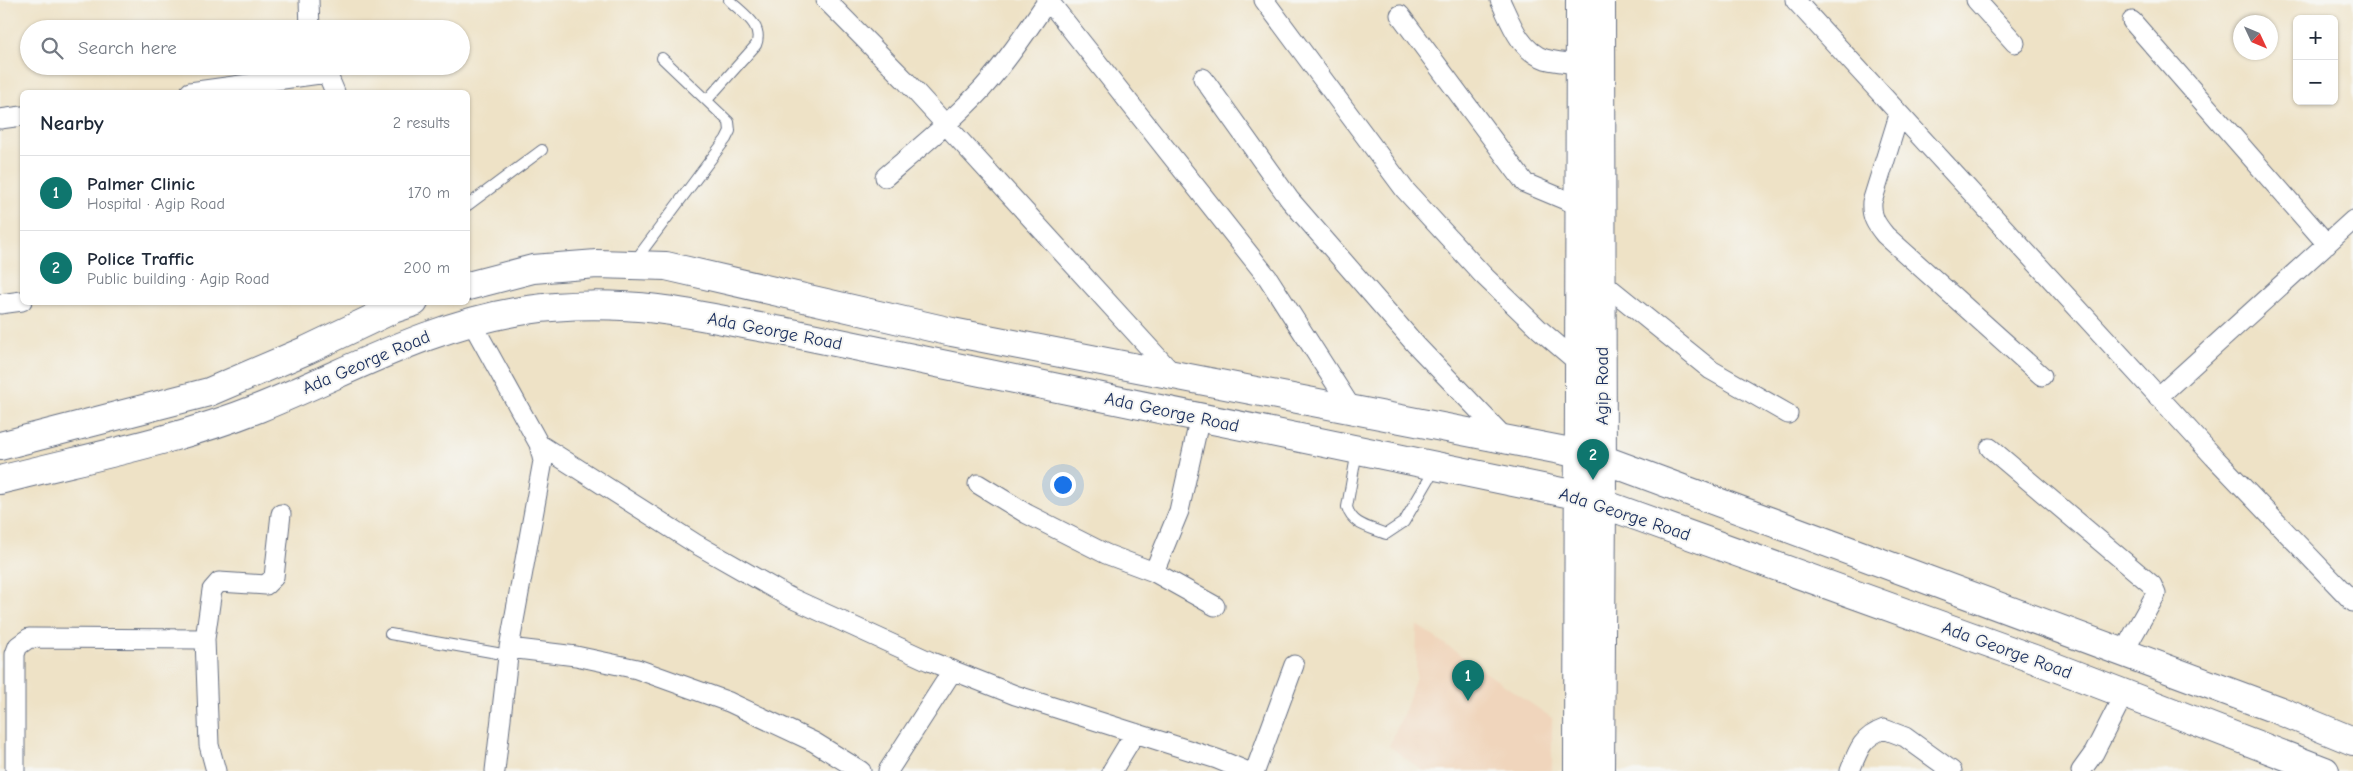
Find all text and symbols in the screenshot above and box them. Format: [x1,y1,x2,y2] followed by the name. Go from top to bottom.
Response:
[2233,15,2278,60] north arrow
[2293,15,2338,105] map controls
[2293,15,2338,60] button: +
[20,20,470,75] search box
[38,34,66,62] icon: search
[78,37,177,59] text: Search here
[2293,60,2338,105] button: −
[40,111,104,135] text: Nearby
[393,114,450,132] text: 2 results
[87,173,195,195] text: Palmer Clinic
[53,184,59,202] text: 1
[408,184,450,202] text: 170 m
[87,195,225,213] text: Hospital · Agip Road
[87,248,194,270] text: Police Traffic
[52,259,60,277] text: 2
[404,259,450,277] text: 200 m
[87,270,270,288] text: Public building · Agip Road
[706,308,844,355] street label: Ada George Road
[299,326,433,399] street label: Ada George Road
[1592,347,1613,425] street label: Agip Road
[1103,388,1241,437] street label: Ada George Road
[1577,439,1609,480] pin: 2
[1050,472,1076,498] your location
[1557,483,1693,546] street label: Ada George Road
[1939,617,2075,684] street label: Ada George Road
[1452,660,1484,701] pin: 1

